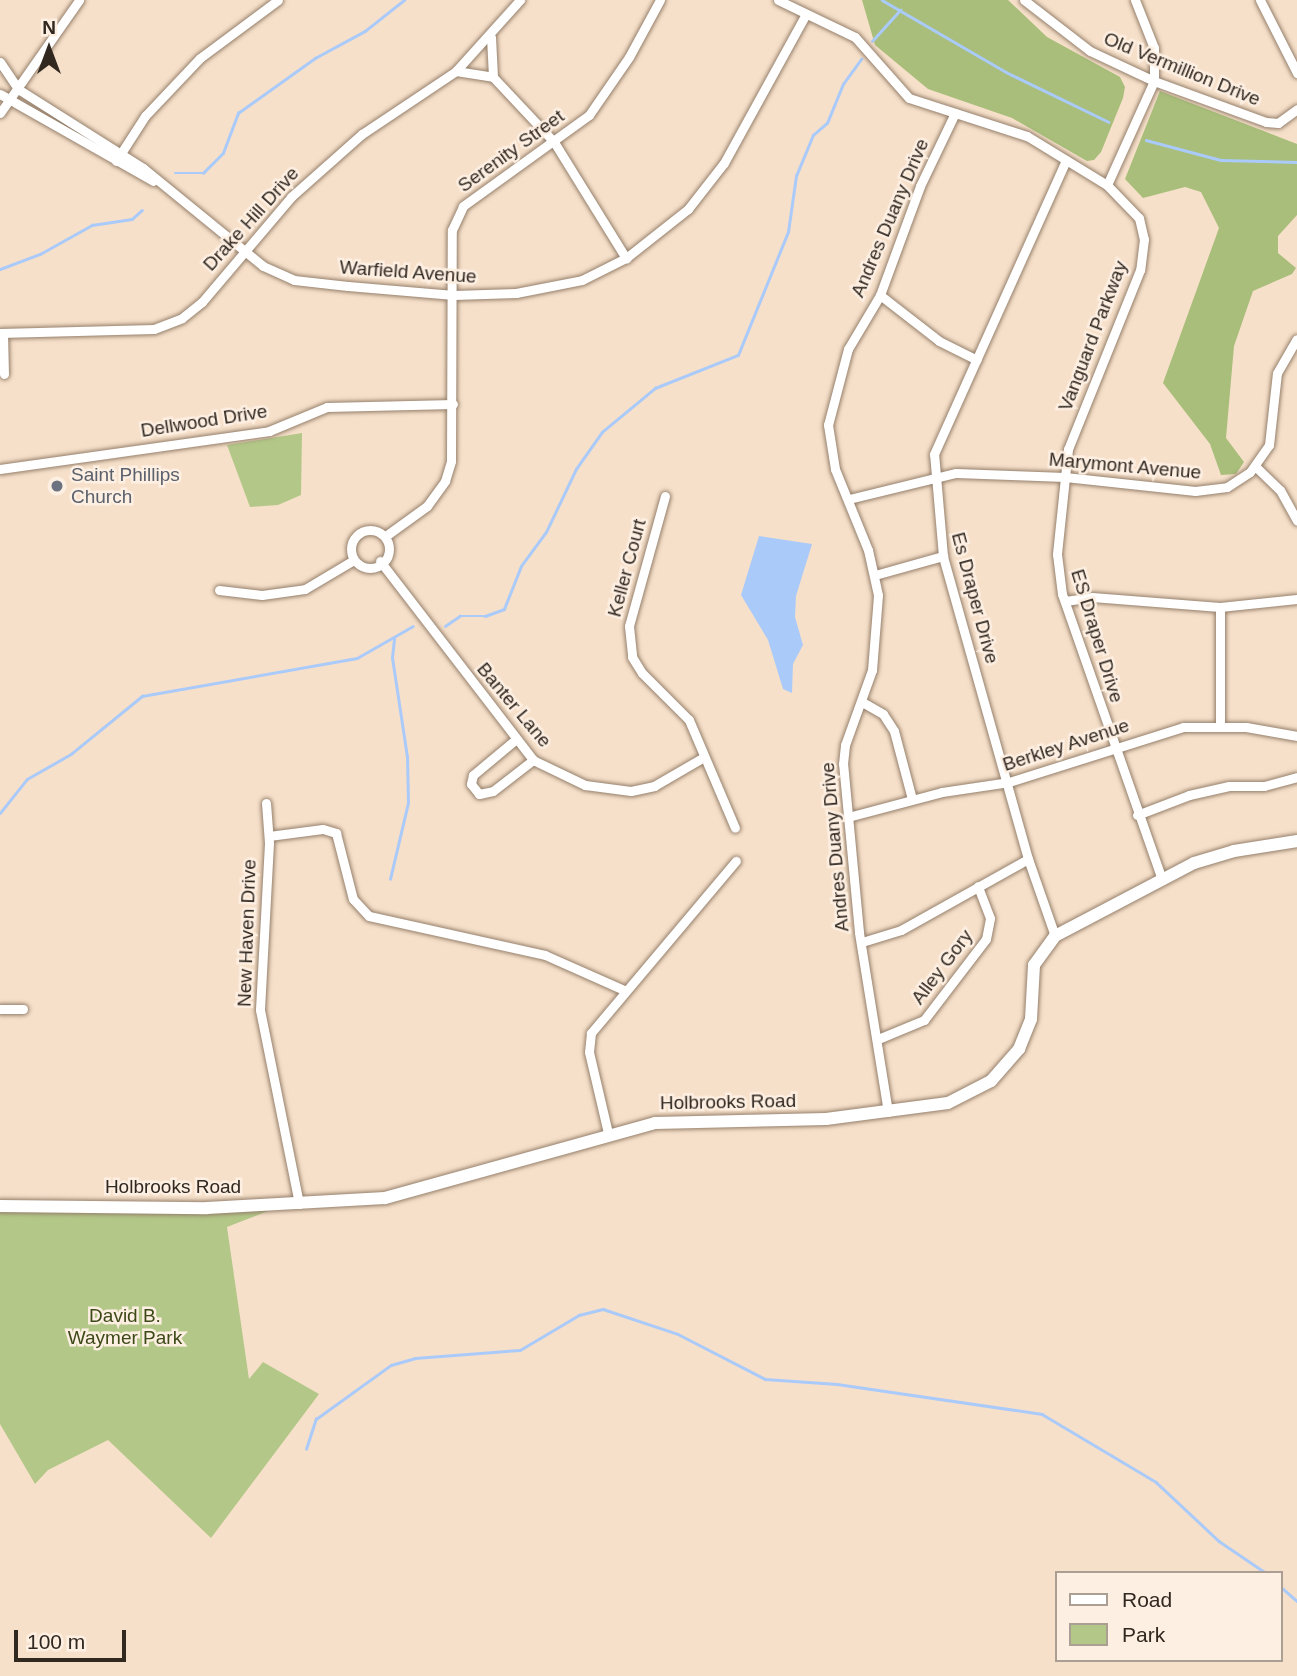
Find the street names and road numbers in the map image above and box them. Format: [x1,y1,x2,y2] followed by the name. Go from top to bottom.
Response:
[1100,27,1264,111] street label: Old Vermillion Drive
[453,105,569,197] street label: Serenity Street
[846,135,934,301] street label: Andres Duany Drive
[198,162,304,276] street label: Drake Hill Drive
[338,256,478,288] street label: Warfield Avenue
[1054,258,1132,414] street label: Vanguard Parkway
[139,400,269,442] street label: Dellwood Drive
[1047,448,1203,484] street label: Marymont Avenue
[603,517,651,619] street label: Keller Court
[946,530,1004,666] street label: Es Draper Drive
[1066,567,1128,705] street label: ES Draper Drive
[472,658,556,752] street label: Banter Lane
[999,714,1133,776] street label: Berkley Avenue
[816,761,854,933] street label: Andres Duany Drive
[233,859,261,1007] street label: New Haven Drive
[907,925,977,1009] street label: Alley Gory
[660,1089,796,1115] street label: Holbrooks Road
[105,1176,241,1198] street label: Holbrooks Road

